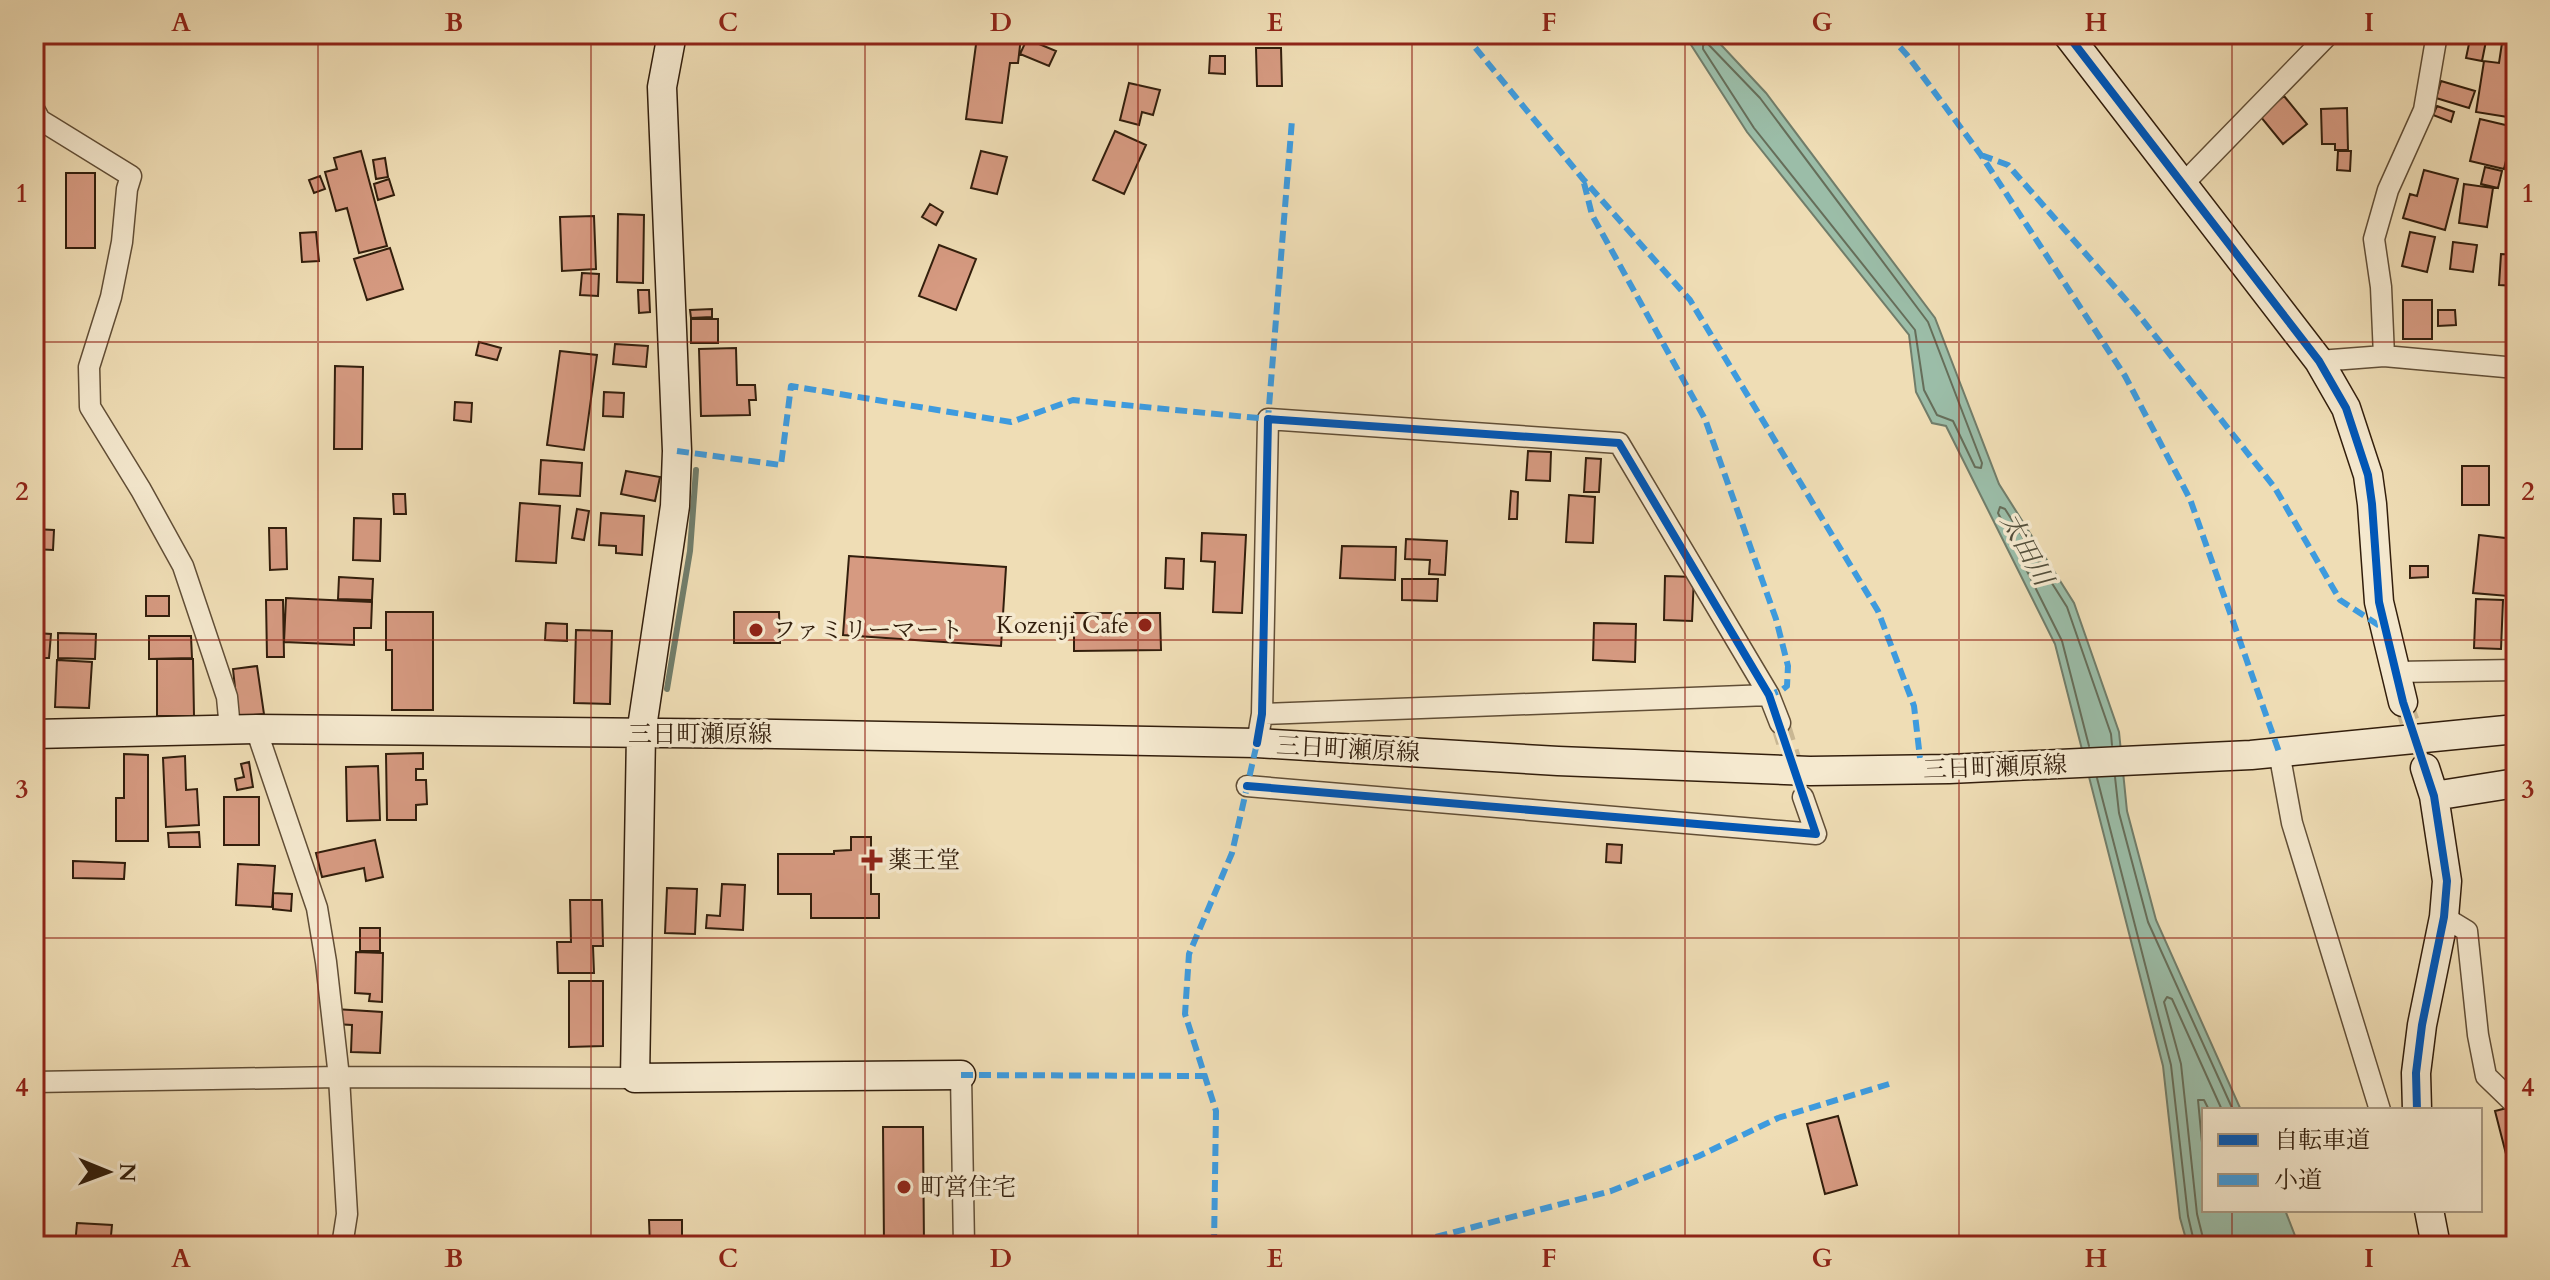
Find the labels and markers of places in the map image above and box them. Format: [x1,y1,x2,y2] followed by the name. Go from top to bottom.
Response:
[996,609,1129,642] place label: Kozenji Cafe
[772,614,964,647] place label: ファミリーマート
[1136,616,1154,634] marker: Kozenji Cafe
[747,621,765,639] marker: ファミリーマート
[888,844,960,877] place label: 薬王堂
[863,851,881,869] marker: 薬王堂
[920,1171,1016,1204] place label: 町営住宅
[895,1178,913,1196] marker: 町営住宅

